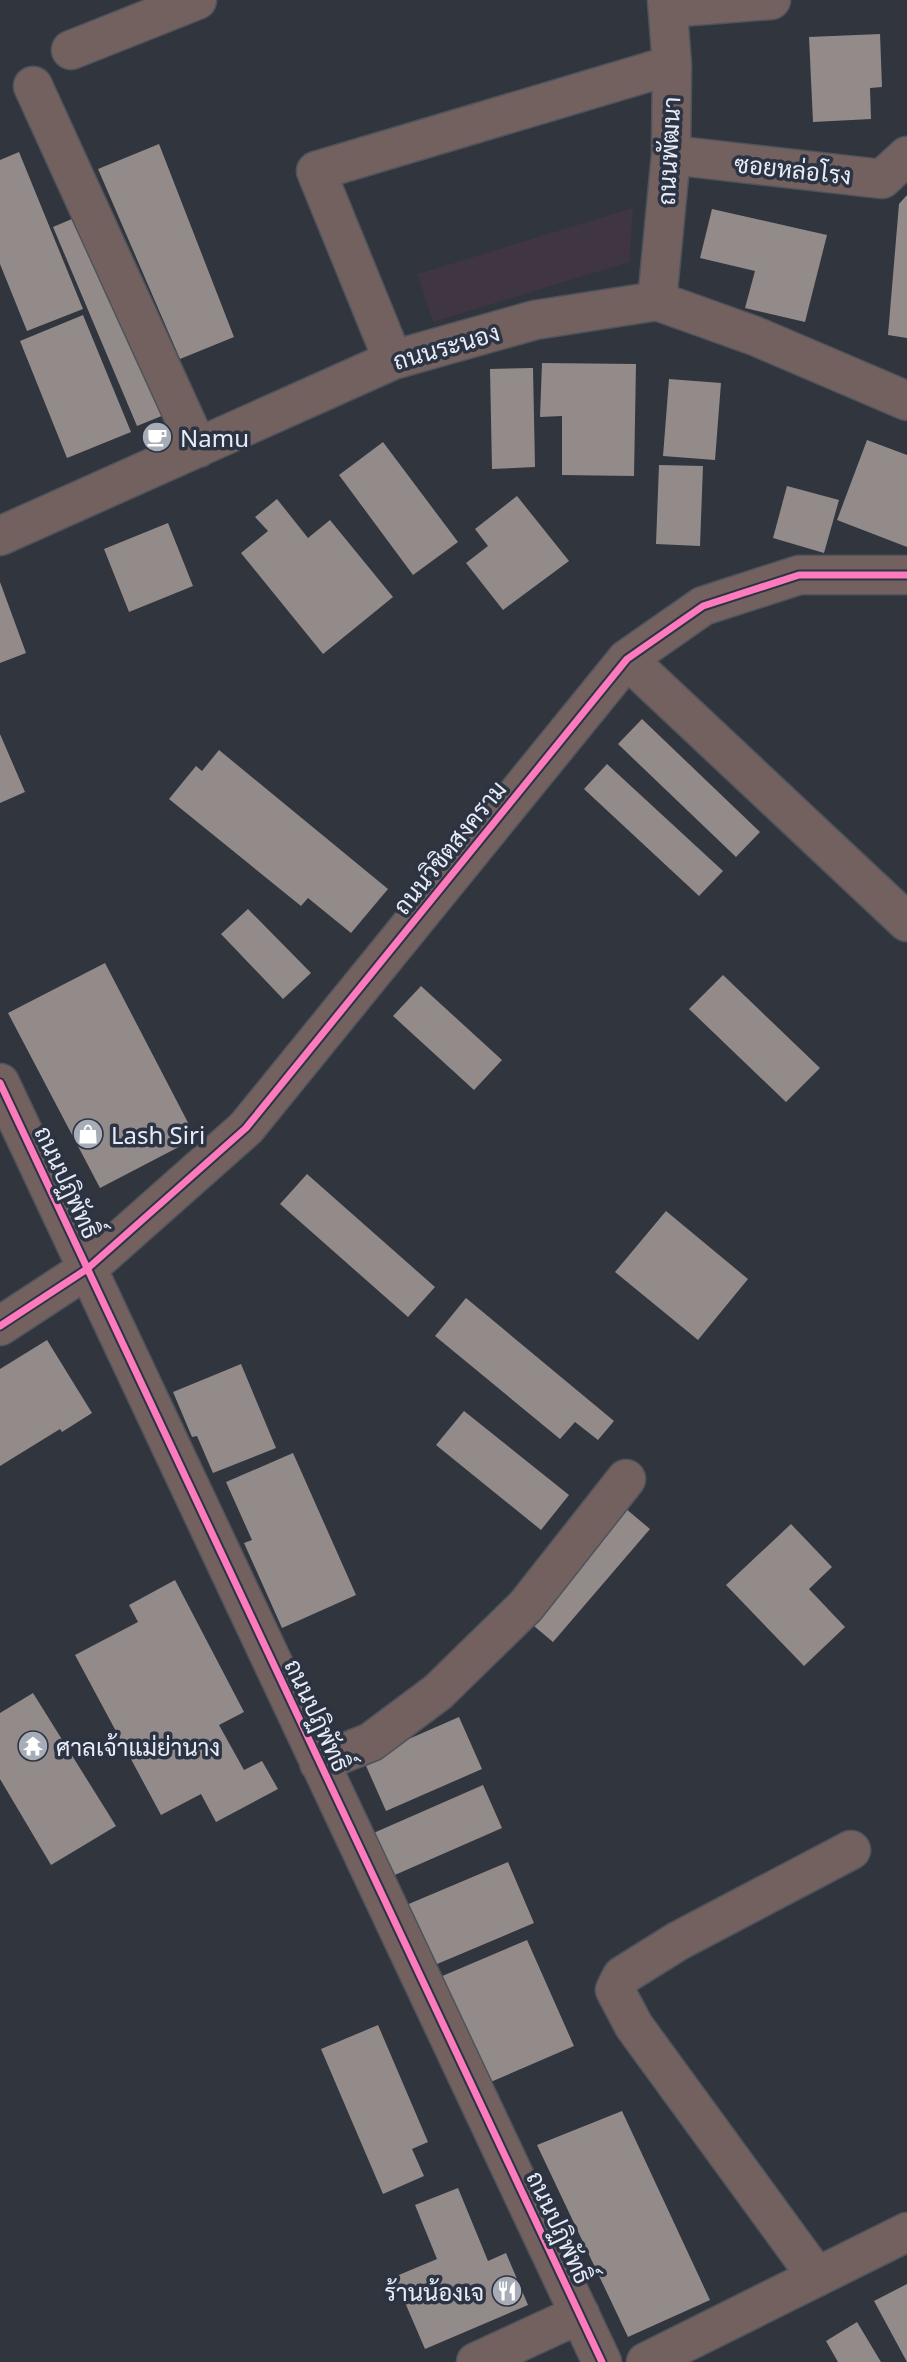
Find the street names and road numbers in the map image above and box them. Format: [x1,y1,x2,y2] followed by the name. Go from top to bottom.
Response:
[649,96,687,206] street label: ถนนพัฒนา
[733,146,853,192] street label: ซอยหล่อโรง
[389,315,503,377] street label: ถนนระนอง
[385,773,513,921] street label: ถนนวิชิตสงคราม
[27,1119,112,1244] street label: ถนนปฏิพัทธิ์
[277,1652,362,1777] street label: ถนนปฏิพัทธิ์
[519,2164,604,2289] street label: ถนนปฏิพัทธิ์

